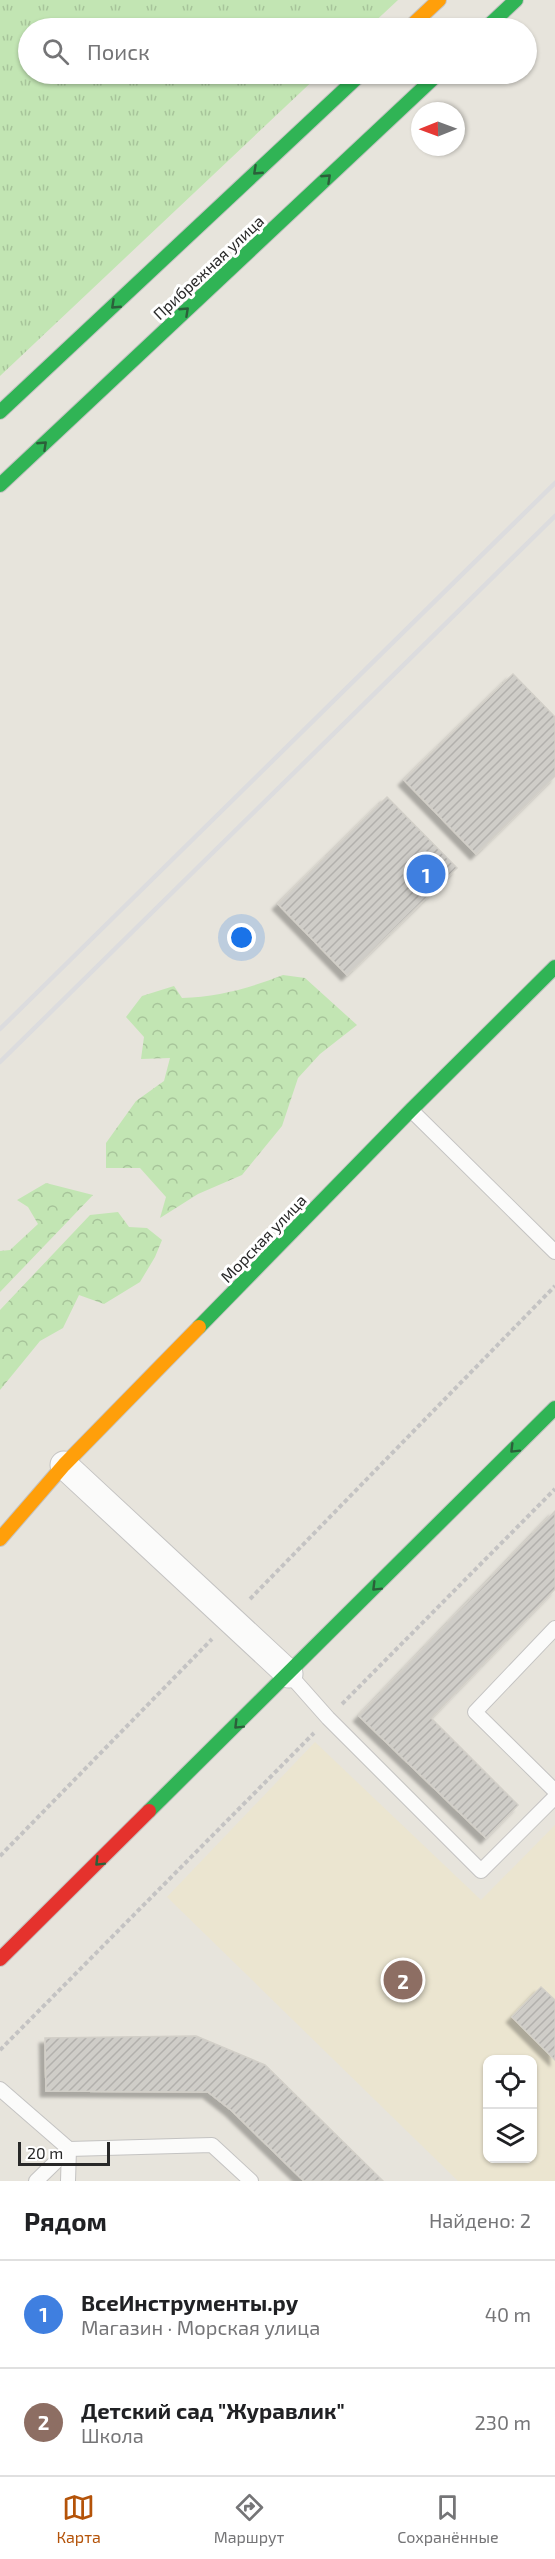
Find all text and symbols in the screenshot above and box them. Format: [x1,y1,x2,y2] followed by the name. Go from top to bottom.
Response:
[18,18,537,84] search box
[39,35,72,68] icon: search
[87,38,150,64] text: Поиск
[411,102,465,156] north arrow
[253,164,263,175] one-way arrow
[320,174,331,185] one-way arrow
[149,211,268,324] street label: Прибрежная улица
[111,297,122,308] one-way arrow
[177,308,188,319] one-way arrow
[36,441,46,452] one-way arrow
[406,852,446,896] pin: 1
[227,923,256,952] your location
[216,1190,310,1287] street label: Морская улица
[510,1442,521,1453] one-way arrow
[372,1580,383,1591] one-way arrow
[234,1718,244,1729] one-way arrow
[95,1854,106,1865] one-way arrow
[384,1958,422,2002] pin: 2
[483,2055,537,2163] map controls
[483,2055,537,2109] button: locate
[483,2109,537,2163] button: layers
[18,2139,110,2166] scale bar
[27,2143,63,2162] text: 20 m
[24,2205,107,2236] text: Рядом
[429,2208,531,2232] text: Найдено: 2
[81,2289,298,2315] text: ВсеИнструменты.ру
[39,2302,48,2326] text: 1
[485,2302,531,2326] text: 40 m
[81,2315,320,2339] text: Магазин · Морская улица
[81,2397,345,2423] text: Детский сад "Журавлик"
[38,2410,49,2434] text: 2
[475,2410,531,2434] text: 230 m
[81,2423,144,2447] text: Школа
[56,2491,101,2546] tab: Карта
[214,2491,284,2546] tab: Маршрут
[397,2491,499,2546] tab: Сохранённые

